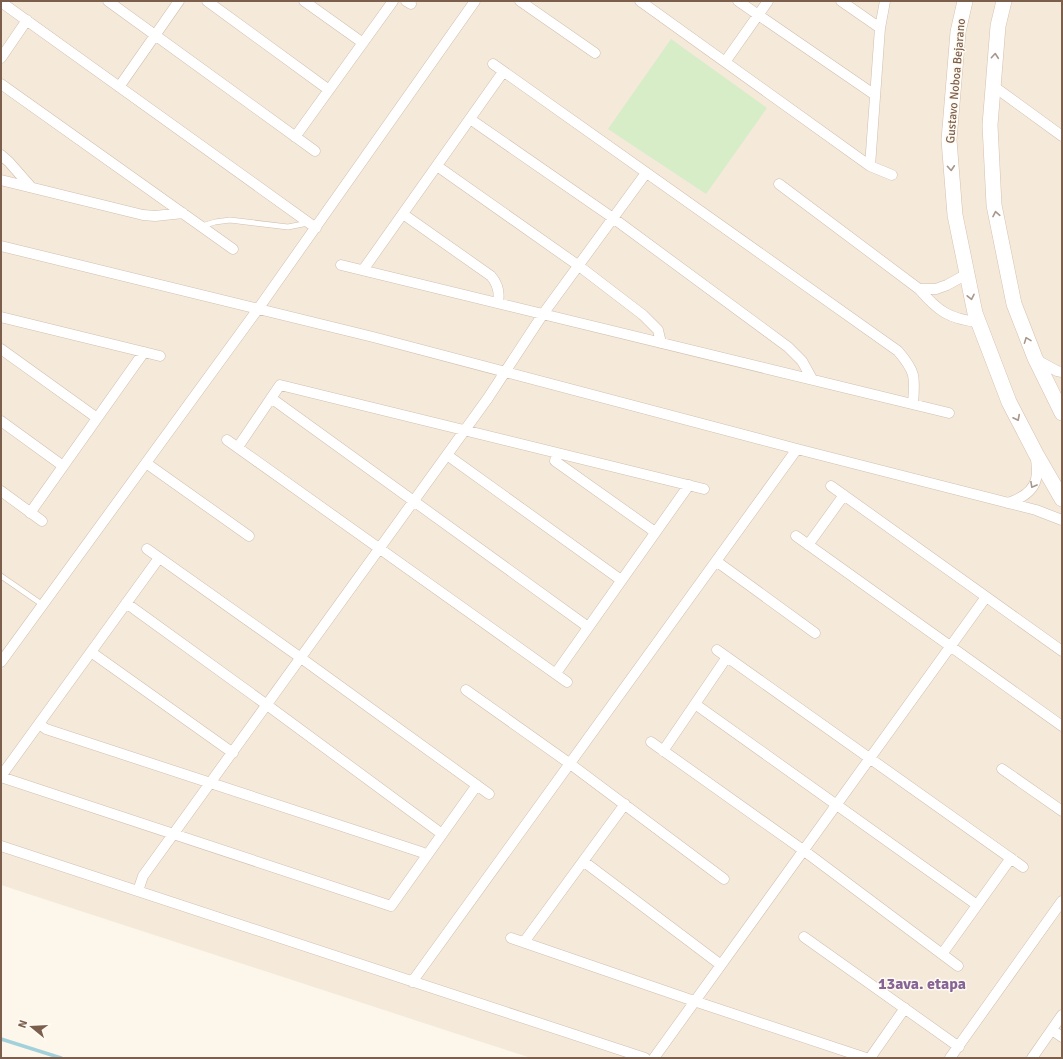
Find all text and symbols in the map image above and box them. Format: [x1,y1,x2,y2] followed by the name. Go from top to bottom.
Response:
[943,18,969,144] street label: Gustavo Noboa Bejarano
[990,53,999,59] one-way arrow
[947,165,956,171] one-way arrow
[992,211,1000,217] one-way arrow
[967,293,975,300] one-way arrow
[1024,336,1032,343] one-way arrow
[1012,414,1020,421] one-way arrow
[1030,481,1037,488] one-way arrow
[878,974,966,994] district label: 13ava. etapa
[12,1007,52,1047] north arrow
[16,1018,30,1030] text: N

